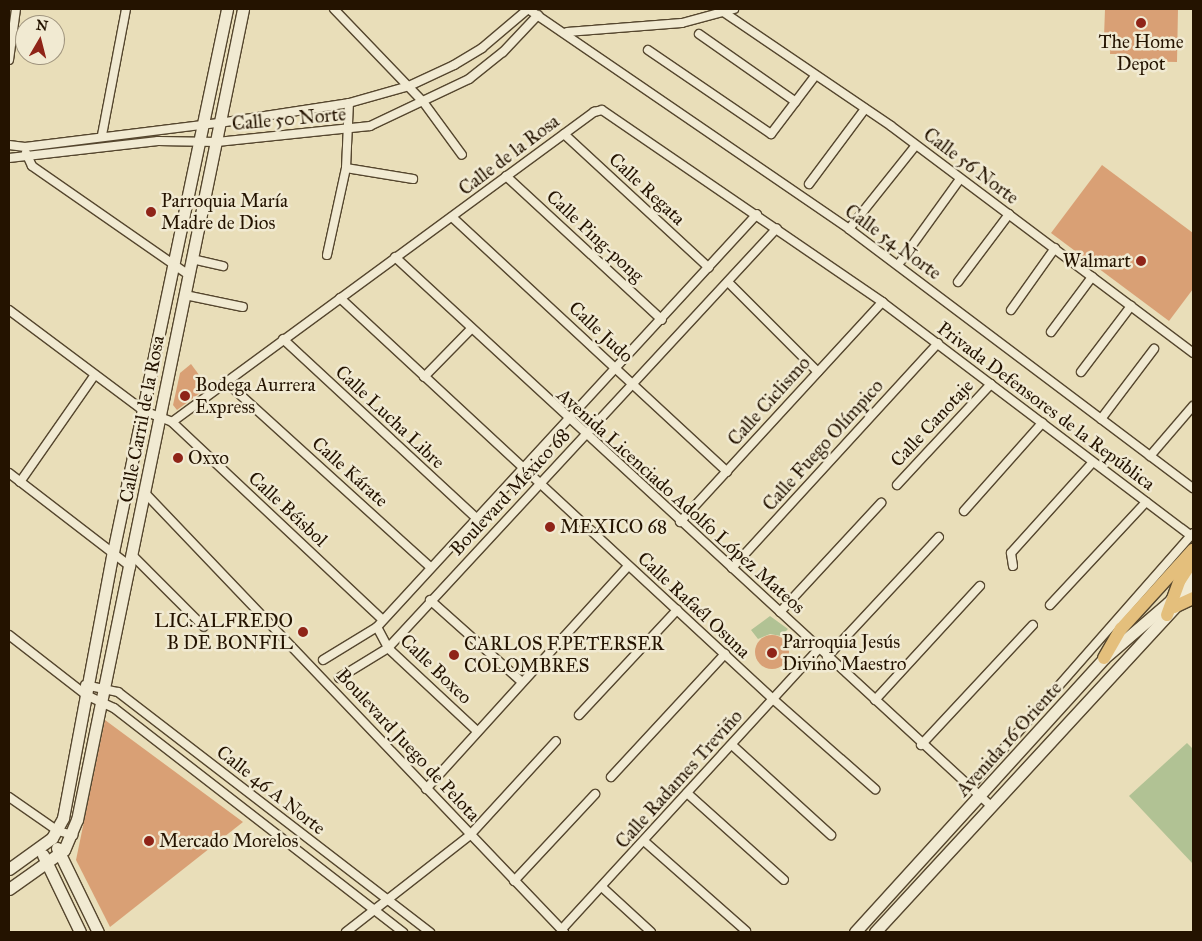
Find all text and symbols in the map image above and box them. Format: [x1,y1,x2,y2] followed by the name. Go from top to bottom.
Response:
[15,15,65,65] north arrow
[35,16,49,35] text: N
[1135,17,1147,29] marker: The Home Depot
[1098,31,1184,75] place label: The Home Depot
[231,103,347,135] street label: Calle 50 Norte
[454,110,564,200] street label: Calle de la Rosa
[919,123,1023,209] street label: Calle 56 Norte
[604,148,690,230] street label: Calle Regata
[542,185,648,287] street label: Calle Ping-pong
[161,190,288,234] place label: Parroquia María Madre de Dios
[840,199,946,285] street label: Calle 54 Norte
[145,206,157,218] marker: Parroquia María Madre de Dios
[1063,250,1131,272] place label: Walmart
[1135,255,1147,267] marker: Walmart
[564,296,638,368] street label: Calle Judo
[933,317,1159,495] street label: Privada Defensores de la República
[115,334,169,504] street label: Calle Carril de la Rosa
[723,352,815,450] street label: Calle Ciclismo
[331,360,449,474] street label: Calle Lucha Libre
[195,374,316,418] place label: Bodega Aurrera Express
[758,374,888,516] street label: Calle Fuego Olímpico
[886,374,978,472] street label: Calle Canotaje
[552,383,810,619] street label: Avenida Licenciado Adolfo López Mateos
[179,390,191,402] marker: Bodega Aurrera Express
[445,424,575,560] street label: Boulevard México 68
[307,432,393,512] street label: Calle Kárate
[188,447,229,469] place label: Oxxo
[172,452,184,464] marker: Oxxo
[244,467,332,551] street label: Calle Béisbol
[560,516,667,538] place label: MEXICO 68
[544,521,556,533] marker: MEXICO 68
[633,547,755,663] street label: Calle Rafaél Osuna
[154,610,293,654] place label: LIC. ALFREDO B DE BONFIL
[297,626,309,638] marker: LIC. ALFREDO B DE BONFIL
[395,629,477,709] street label: Calle Boxeo
[782,631,906,675] place label: Parroquia Jesús Divino Maestro
[464,633,664,677] place label: CARLOS F.PETERSER COLOMBRES
[766,647,778,659] marker: Parroquia Jesús Divino Maestro
[448,649,460,661] marker: CARLOS F.PETERSER COLOMBRES
[331,664,485,826] street label: Boulevard Juego de Pelota
[951,677,1067,801] street label: Avenida 16 Oriente
[611,705,747,853] street label: Calle Radames Treviño
[212,740,330,840] street label: Calle 46 A Norte
[159,830,298,852] place label: Mercado Morelos
[143,835,155,847] marker: Mercado Morelos

